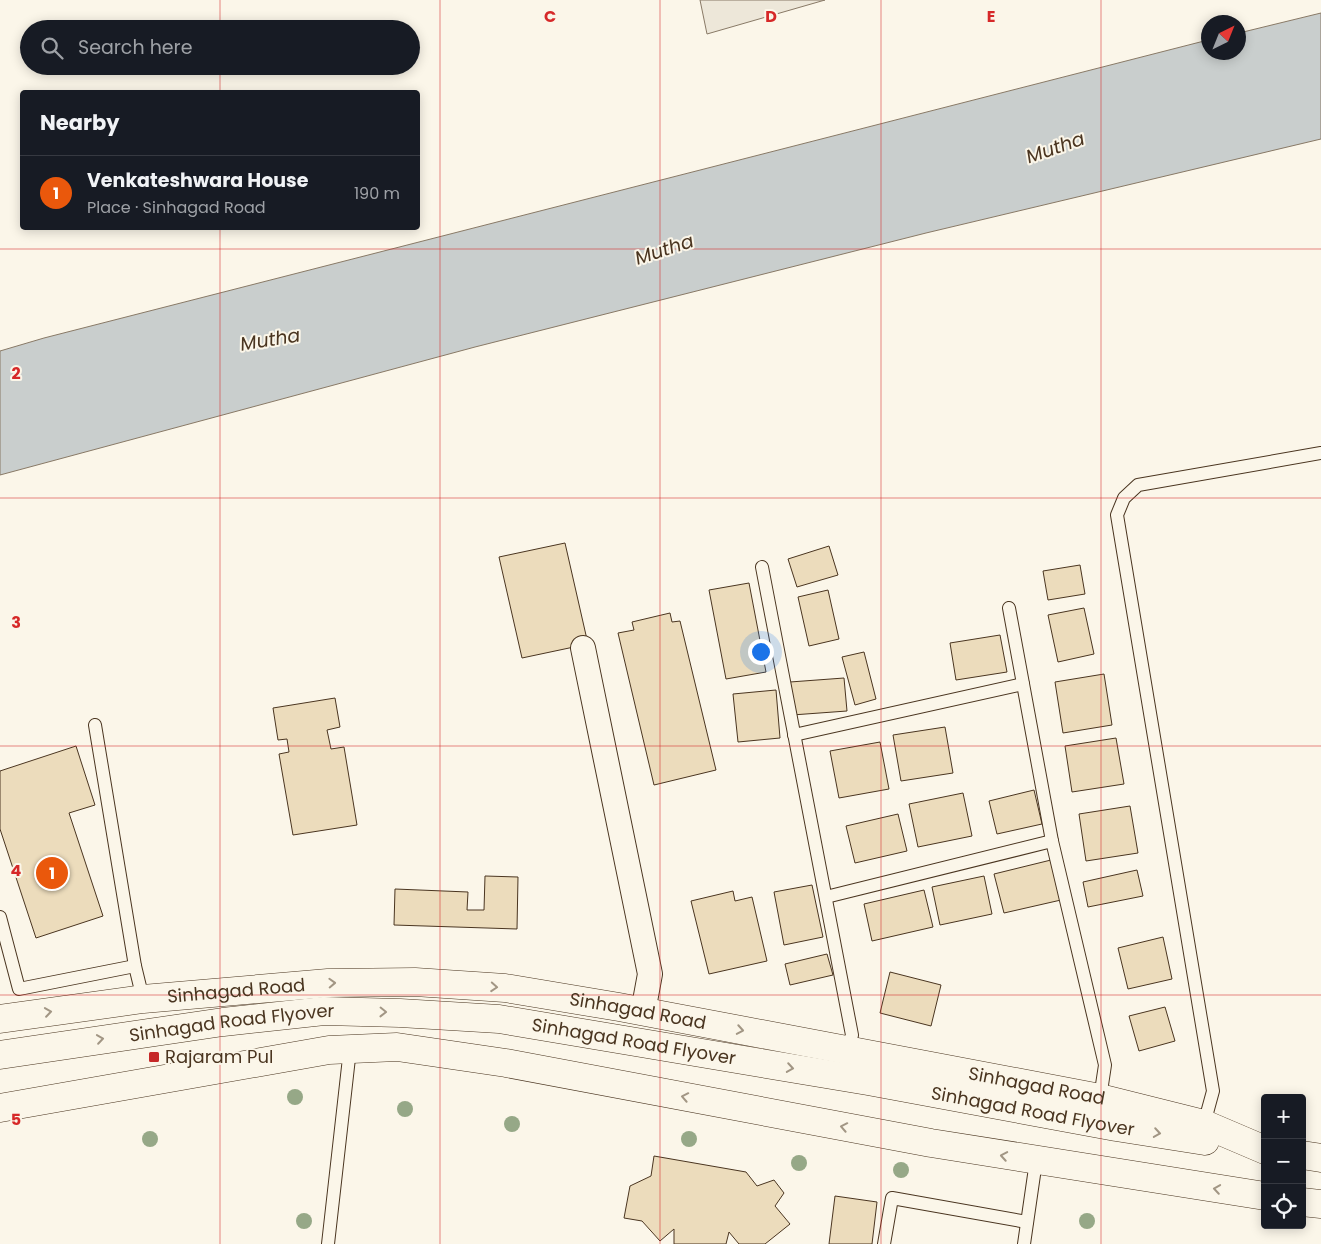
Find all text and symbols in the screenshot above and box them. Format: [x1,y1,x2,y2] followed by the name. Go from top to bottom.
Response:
[544,5,556,28] text: C
[765,5,777,28] text: D
[987,5,995,28] text: E
[1201,15,1246,60] north arrow
[20,20,420,75] search box
[38,34,66,62] icon: search
[78,34,192,61] text: Search here
[40,108,120,137] text: Nearby
[1022,125,1088,170] water label: Mutha
[87,167,308,194] text: Venkateshwara House
[53,182,59,205] text: 1
[354,182,400,205] text: 190 m
[87,196,266,219] text: Place · Sinhagad Road
[631,227,697,272] water label: Mutha
[238,321,302,358] water label: Mutha
[11,362,21,385] text: 2
[11,611,21,634] text: 3
[748,639,774,665] your location
[36,854,68,892] pin: 1
[11,859,22,882] text: 4
[166,972,306,1009] street label: Sinhagad Road
[328,978,336,988] one-way arrow
[490,981,498,992] one-way arrow
[568,986,708,1035] street label: Sinhagad Road
[127,998,335,1048] street label: Sinhagad Road Flyover
[379,1007,387,1018] one-way arrow
[44,1008,53,1018] one-way arrow
[530,1012,738,1071] street label: Sinhagad Road Flyover
[736,1024,744,1035] one-way arrow
[96,1034,104,1045] one-way arrow
[165,1044,273,1069] place label: Rajaram Pul
[147,1050,161,1064] marker: Rajaram Pul
[967,1060,1107,1111] street label: Sinhagad Road
[786,1063,794,1073] one-way arrow
[929,1080,1137,1142] street label: Sinhagad Road Flyover
[680,1092,689,1102] one-way arrow
[1261,1094,1306,1229] map controls
[1261,1094,1306,1139] button: +
[11,1108,21,1131] text: 5
[840,1122,849,1133] one-way arrow
[1153,1127,1161,1138] one-way arrow
[1261,1139,1306,1184] button: −
[1000,1151,1008,1161] one-way arrow
[1212,1184,1221,1194] one-way arrow
[1261,1184,1306,1229] button: locate

